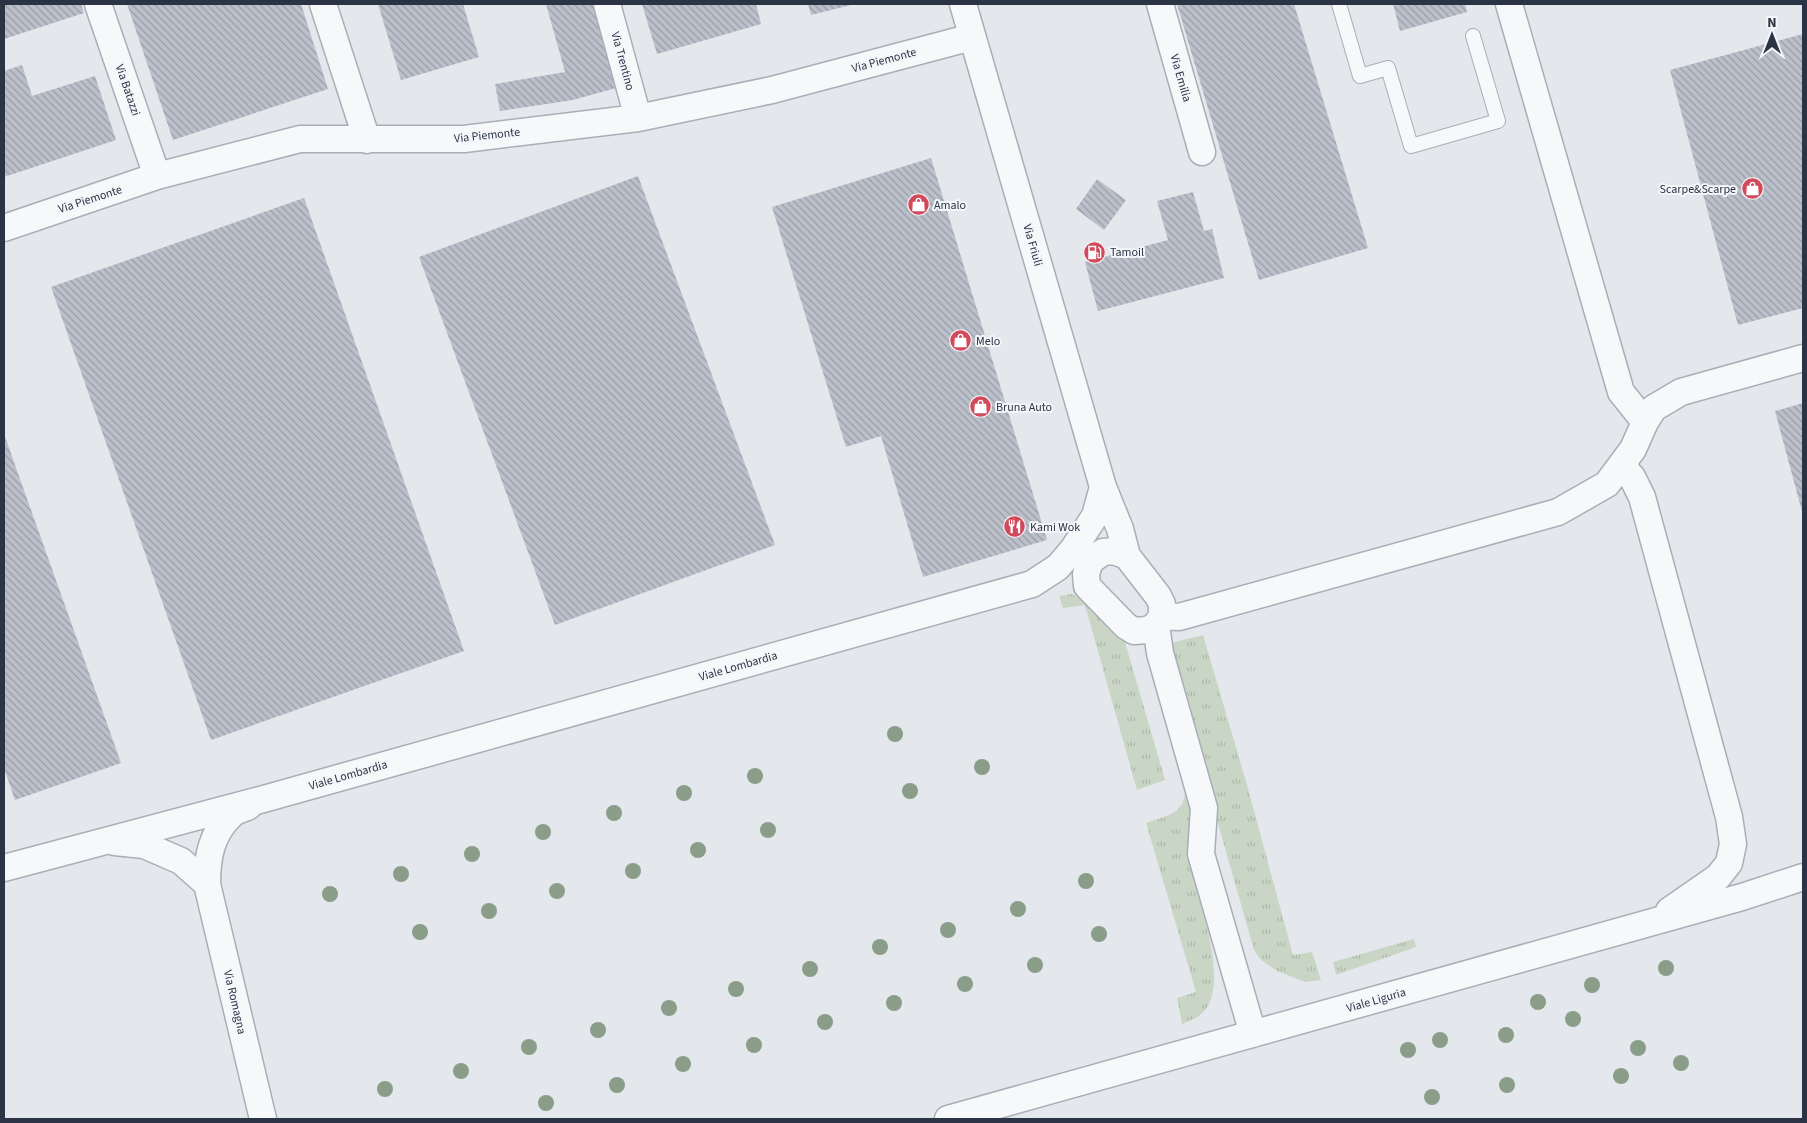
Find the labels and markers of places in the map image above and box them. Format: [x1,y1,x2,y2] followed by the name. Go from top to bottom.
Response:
[1740,177,1764,201] shop icon: Scarpe&Scarpe
[1660,181,1736,198] place label: Scarpe&Scarpe
[906,193,930,217] shop icon: Amalo
[934,197,966,214] place label: Amalo
[1082,240,1106,264] fuel station icon: Tamoil
[1110,244,1144,261] place label: Tamoil
[948,329,972,353] shop icon: Melo
[976,333,1000,350] place label: Melo
[968,395,992,419] shop icon: Bruna Auto
[996,399,1052,416] place label: Bruna Auto
[1002,515,1026,539] restaurant icon: Kami Wok
[1030,519,1080,536] place label: Kami Wok

